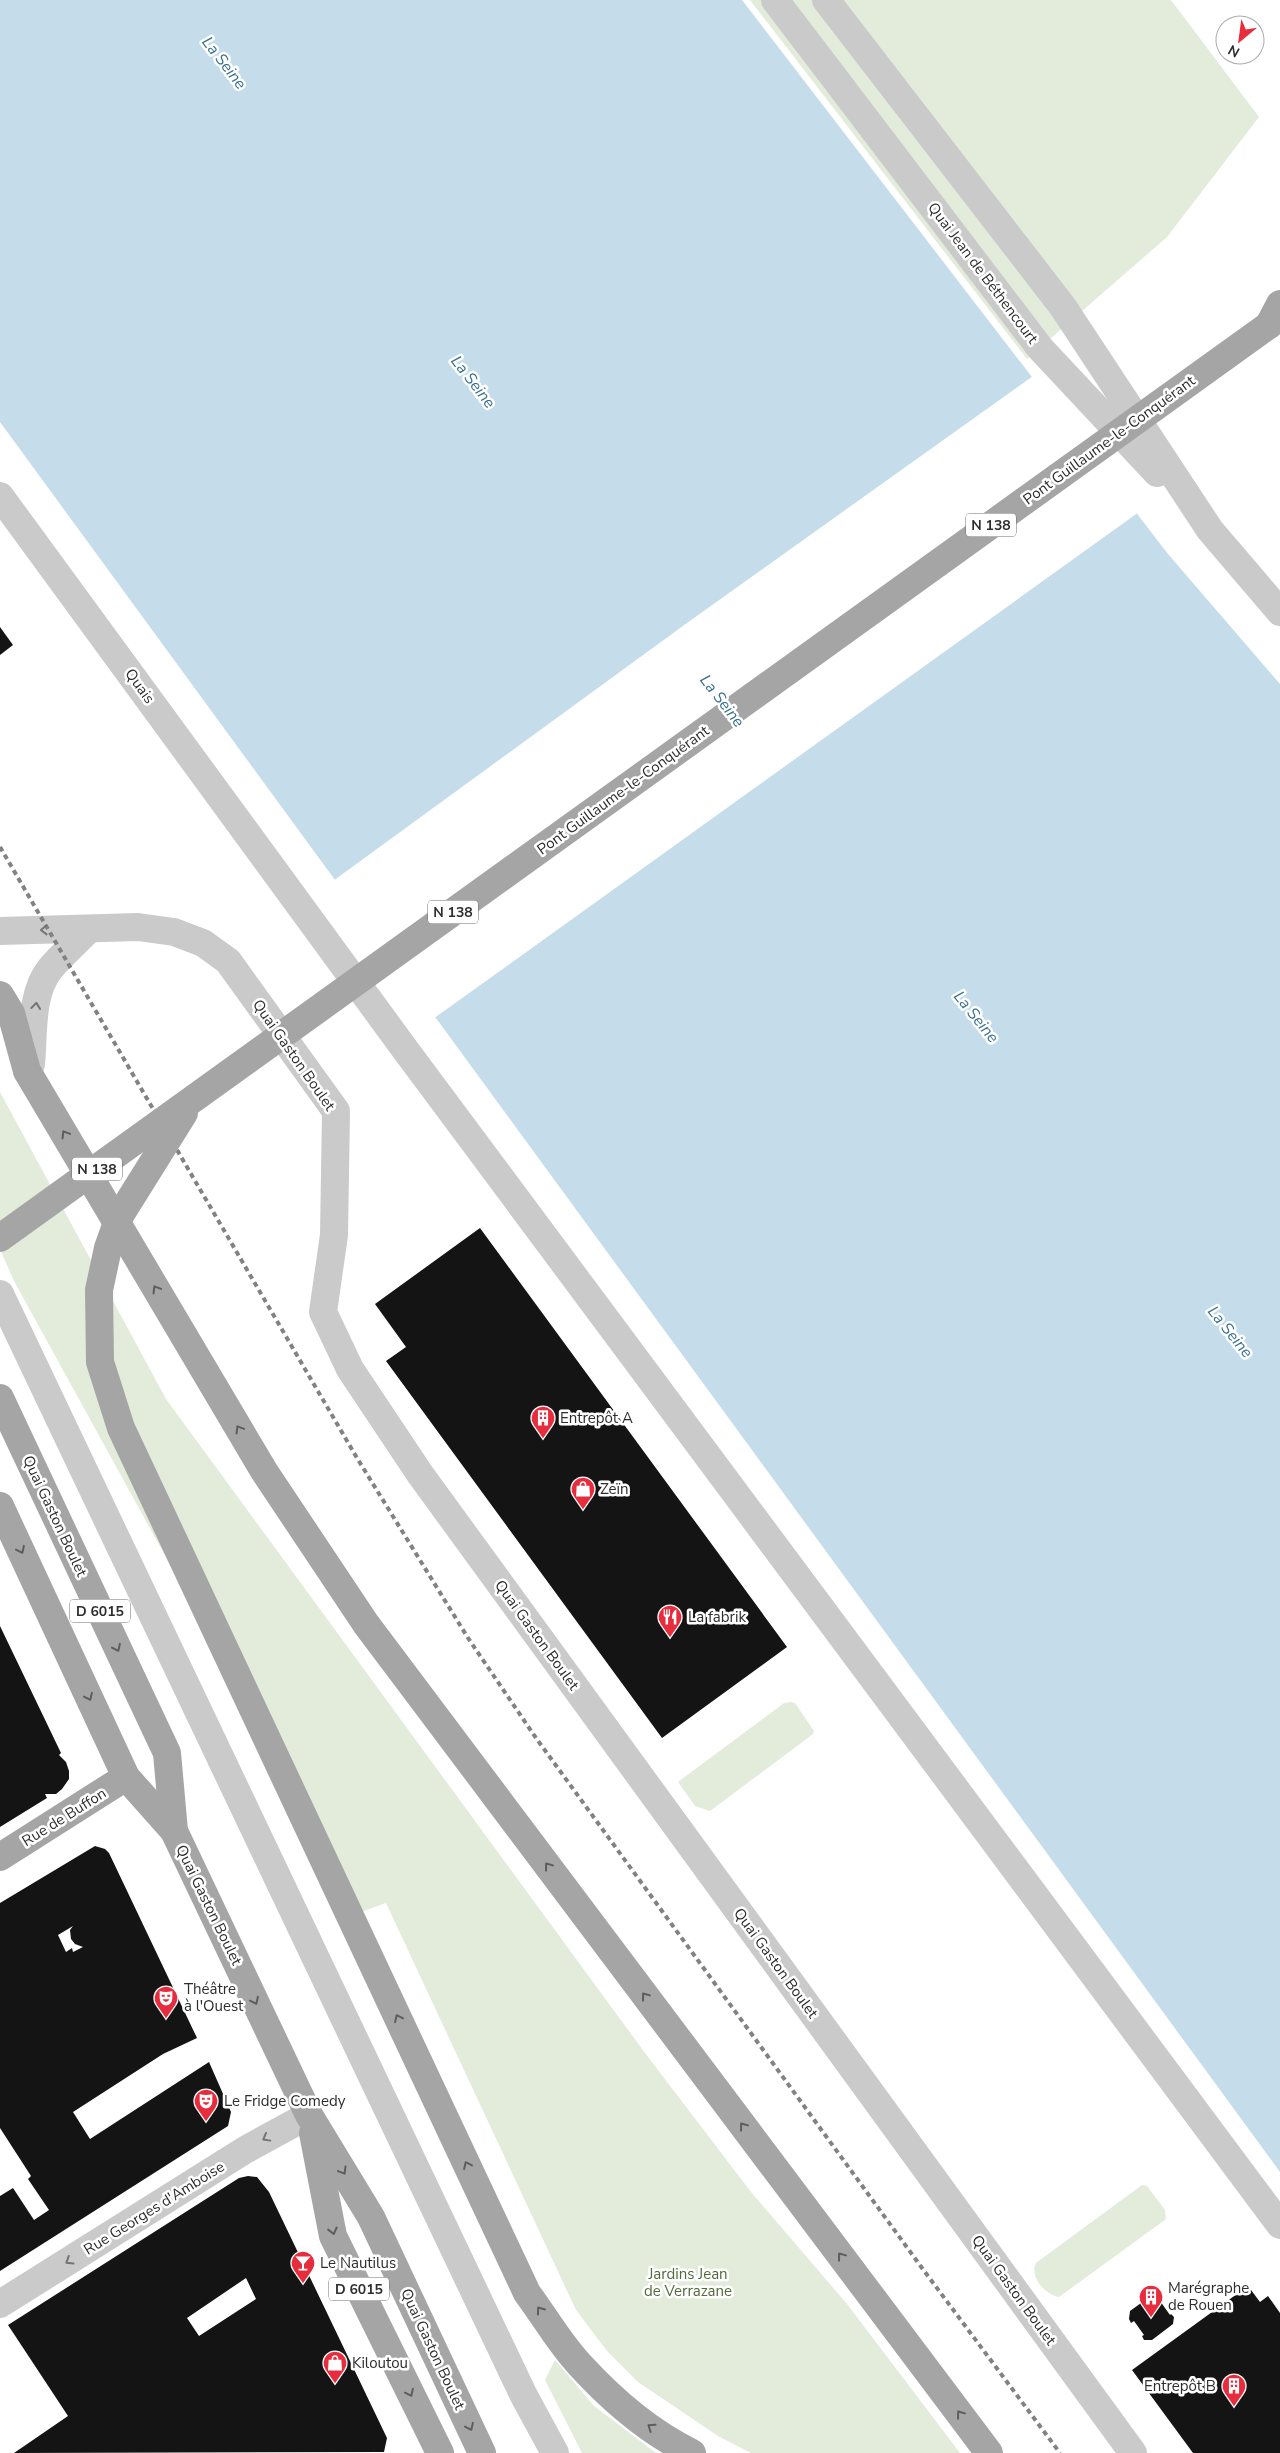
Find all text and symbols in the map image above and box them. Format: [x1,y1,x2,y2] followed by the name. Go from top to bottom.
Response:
[1215,15,1265,65] north arrow
[197,32,252,94] water label: La Seine
[1225,40,1243,62] text: N
[923,198,1043,348] street label: Quai Jean de Béthencourt
[446,351,501,413] water label: La Seine
[1019,370,1200,509] street label: Pont Guillaume-le-Conquérant
[966,514,1016,536] road number: N 138
[121,665,159,707] street label: Quais
[695,670,750,732] water label: La Seine
[533,720,714,859] street label: Pont Guillaume-le-Conquérant
[428,900,478,924] road number: N 138
[40,925,48,935] one-way arrow
[948,986,1004,1048] water label: La Seine
[248,995,340,1115] street label: Quai Gaston Boulet
[30,1002,41,1010] one-way arrow
[61,1131,71,1140] one-way arrow
[72,1158,122,1180] road number: N 138
[153,1286,163,1295] one-way arrow
[1202,1301,1258,1363] water label: La Seine
[530,1405,556,1439] building icon: Entrepôt A
[560,1408,633,1428] place label: Entrepôt A
[236,1426,246,1435] one-way arrow
[18,1452,92,1581] street label: Quai Gaston Boulet
[570,1476,596,1510] shop icon: Zeïn
[600,1479,629,1499] place label: Zeïn
[14,1545,25,1554] one-way arrow
[490,1576,584,1695] street label: Quai Gaston Boulet
[70,1600,130,1622] road number: D 6015
[657,1604,683,1638] restaurant icon: La fabrik
[688,1607,746,1627] place label: La fabrik
[111,1643,122,1652] one-way arrow
[83,1692,94,1701] one-way arrow
[18,1783,110,1851] street label: Rue de Buffon
[171,1841,247,1969] street label: Quai Gaston Boulet
[545,1862,554,1872] one-way arrow
[729,1904,823,2023] street label: Quai Gaston Boulet
[184,1979,244,2016] place label: Théâtre à l'Ouest
[153,1985,179,2019] theatre icon: Théâtre à l'Ouest
[643,1993,651,2002] one-way arrow
[249,1996,259,2005] one-way arrow
[394,2014,404,2023] one-way arrow
[193,2088,219,2122] theatre icon: Le Fridge Comedy
[224,2091,346,2111] place label: Le Fridge Comedy
[740,2122,749,2132] one-way arrow
[263,2132,272,2142] one-way arrow
[80,2157,228,2259] street label: Rue Georges d'Amboise
[463,2161,474,2170] one-way arrow
[337,2166,347,2175] one-way arrow
[327,2226,338,2235] one-way arrow
[967,2231,1061,2350] street label: Quai Gaston Boulet
[290,2250,316,2284] bar icon: Le Nautilus
[320,2253,396,2273] place label: Le Nautilus
[838,2253,846,2262] one-way arrow
[65,2254,74,2264] one-way arrow
[644,2264,732,2301] park label: Jardins Jean de Verrazane
[329,2278,389,2300] road number: D 6015
[1168,2278,1249,2315] place label: Marégraphe de Rouen
[1138,2284,1164,2318] building icon: Marégraphe de Rouen
[396,2285,470,2414] street label: Quai Gaston Boulet
[537,2306,546,2316] one-way arrow
[322,2350,348,2384] shop icon: Kiloutou
[352,2353,408,2373] place label: Kiloutou
[1221,2373,1247,2407] building icon: Entrepôt B
[1144,2376,1216,2396] place label: Entrepôt B
[404,2388,415,2397] one-way arrow
[957,2410,966,2420] one-way arrow
[463,2422,474,2431] one-way arrow
[647,2424,656,2433] one-way arrow

